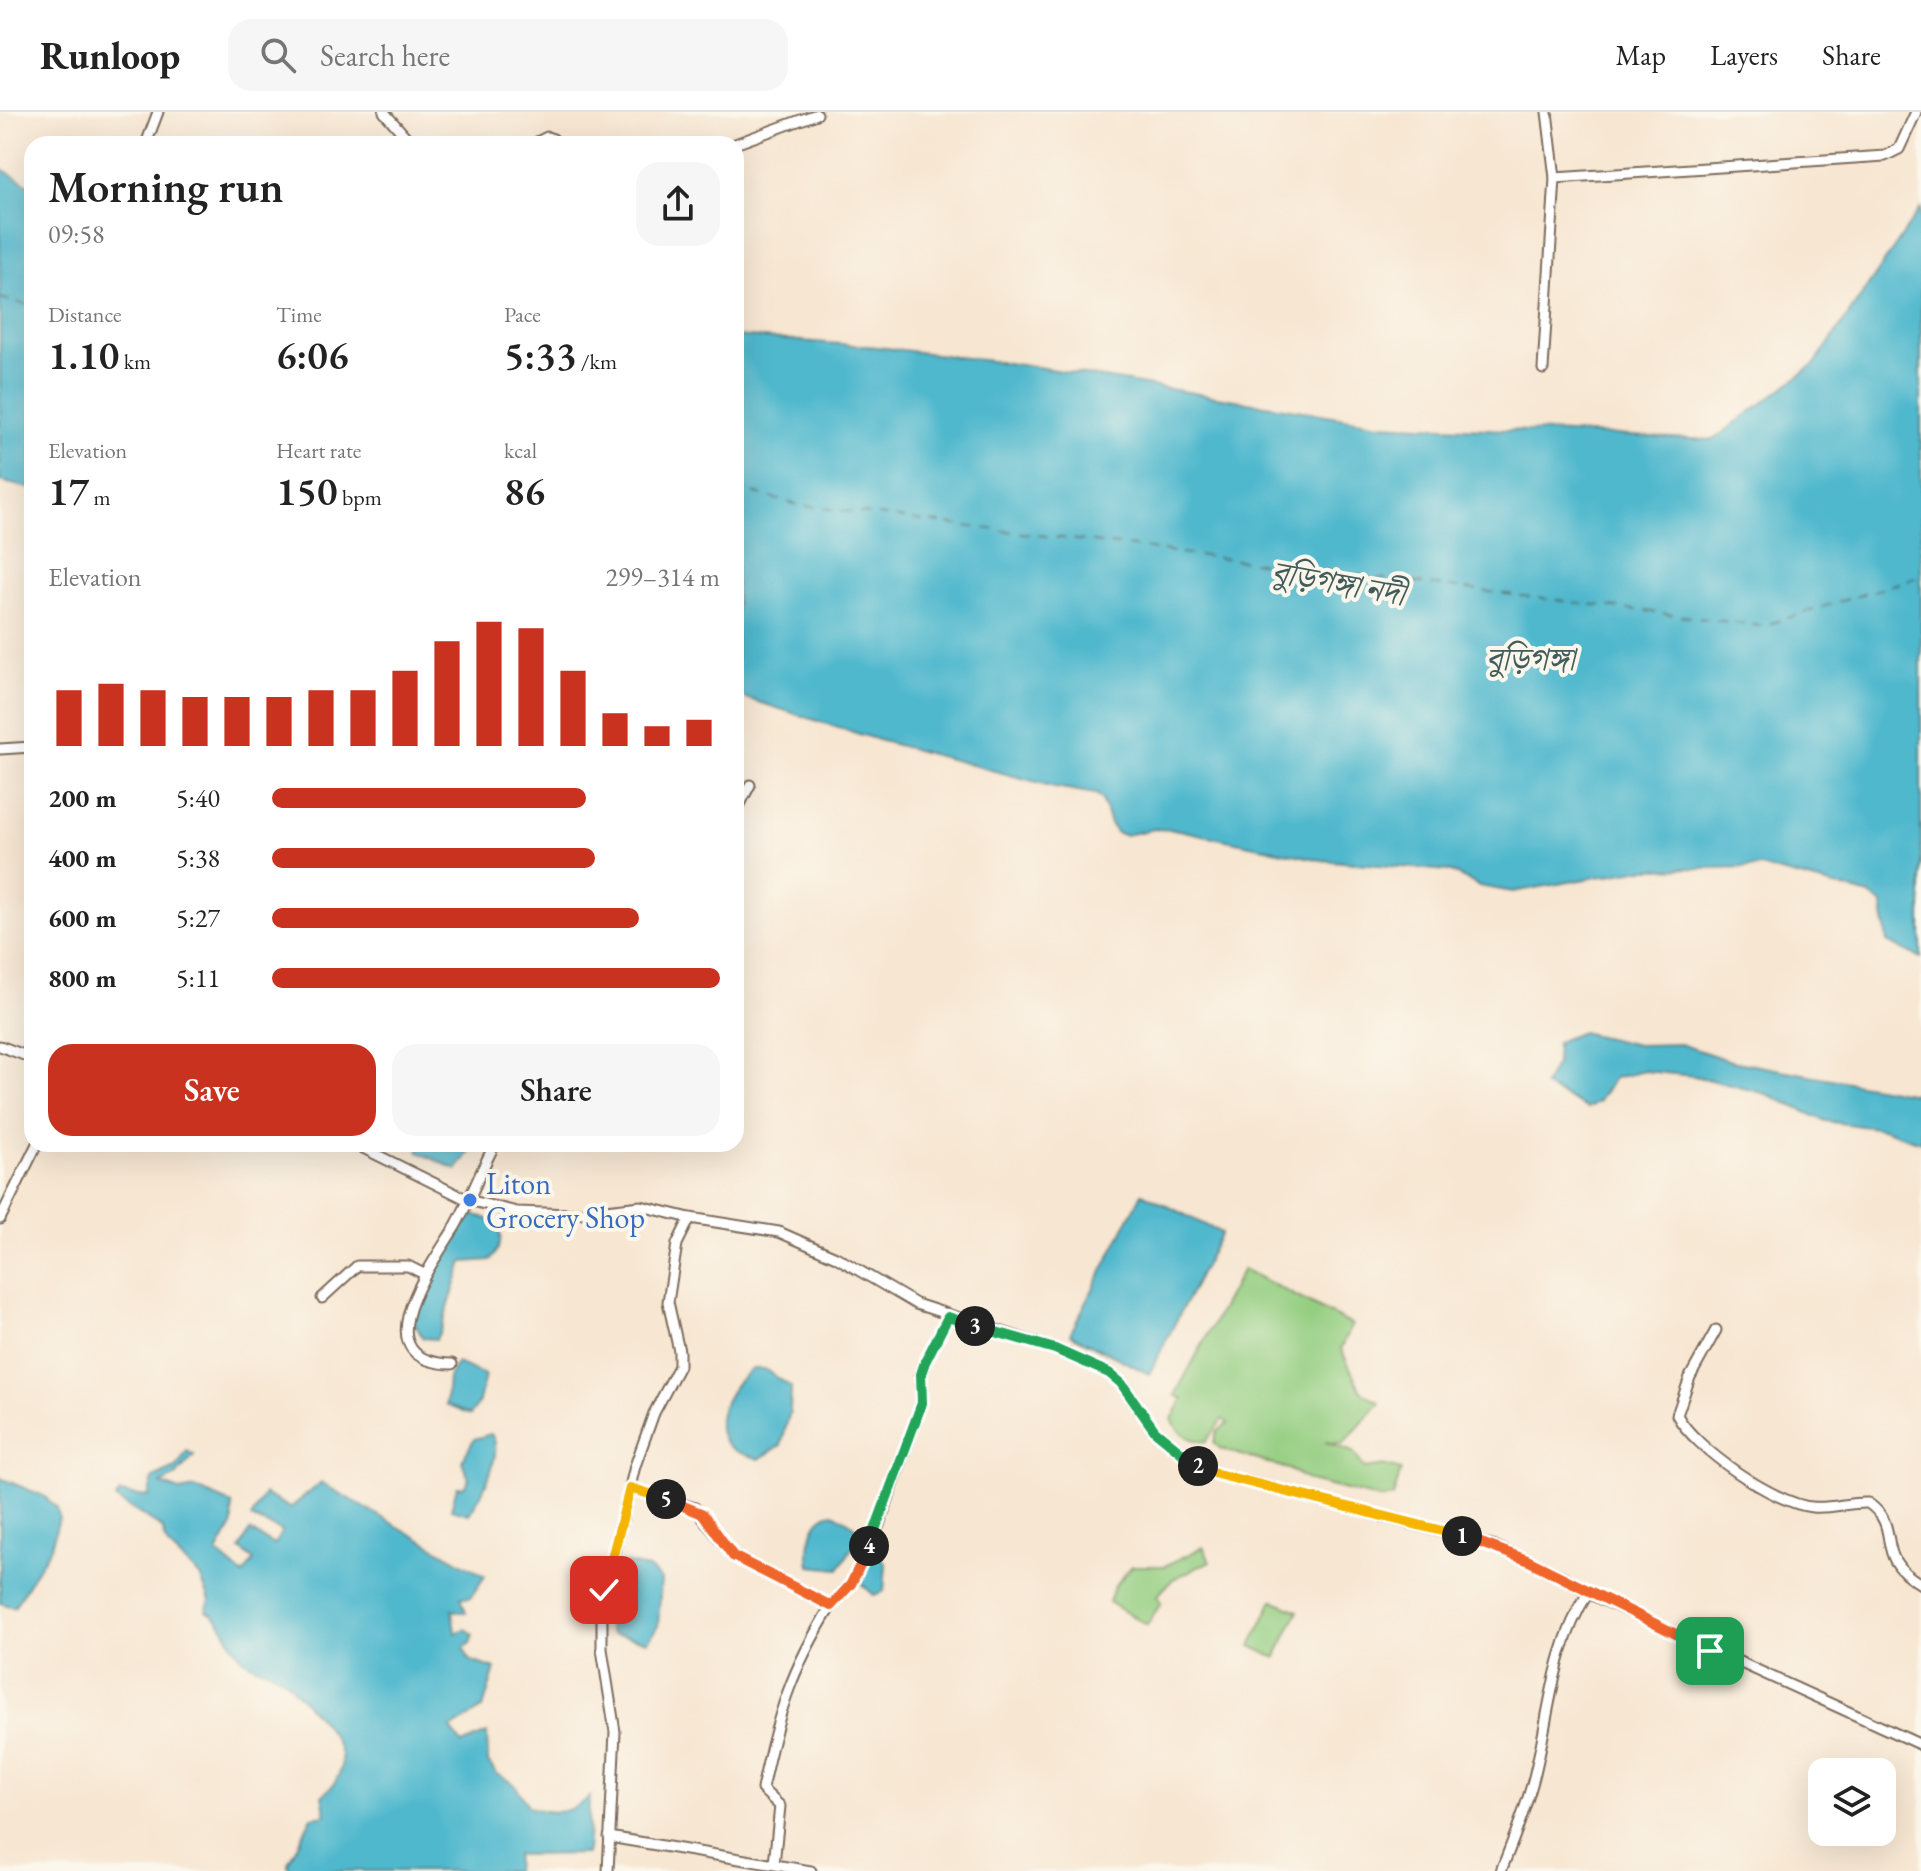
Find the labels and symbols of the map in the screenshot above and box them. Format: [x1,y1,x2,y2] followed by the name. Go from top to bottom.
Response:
[1268,551,1412,616] water label: বুড়িগঙ্গা নদী
[1486,638,1578,680] water label: বুড়িগঙ্গা
[486,1164,645,1237] place label: Liton Grocery Shop
[461,1191,479,1209] marker: Liton Grocery Shop
[955,1306,995,1346] pin: 3
[1178,1446,1218,1486] pin: 2
[646,1479,686,1519] pin: 5
[1442,1516,1482,1556] pin: 1
[849,1526,889,1566] pin: 4
[570,1556,638,1624] pin
[1676,1617,1744,1685] pin

